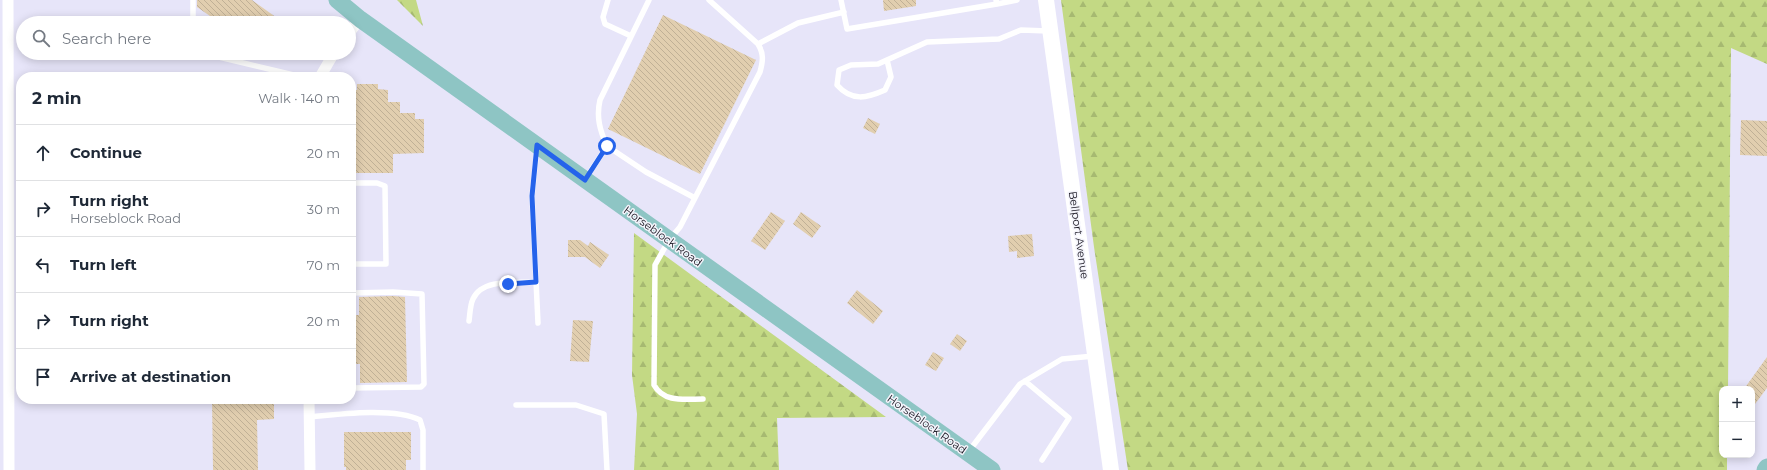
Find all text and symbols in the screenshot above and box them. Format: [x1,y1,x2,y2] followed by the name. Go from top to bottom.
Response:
[16,16,356,60] search box
[30,27,52,49] icon: search
[62,29,151,48] text: Search here
[32,88,82,108] text: 2 min
[258,90,340,106] text: Walk · 140 m
[598,137,616,155] route start
[32,142,54,164] icon: ahead
[70,143,142,162] text: Continue
[307,145,340,161] text: 20 m
[1066,190,1092,280] street label: Bellport Avenue
[70,191,149,210] text: Turn right
[32,198,54,220] icon: right
[307,201,340,217] text: 30 m
[621,203,705,269] street label: Horseblock Road
[70,210,181,226] text: Horseblock Road
[32,254,54,276] icon: left
[70,255,137,274] text: Turn left
[307,257,340,273] text: 70 m
[499,275,517,293] route end
[32,310,54,332] icon: right
[70,311,149,330] text: Turn right
[307,313,340,329] text: 20 m
[32,366,54,388] icon: arrive
[70,367,231,386] text: Arrive at destination
[1719,386,1755,458] map controls
[1719,386,1755,422] button: +
[885,391,969,457] street label: Horseblock Road
[1719,422,1755,458] button: −

